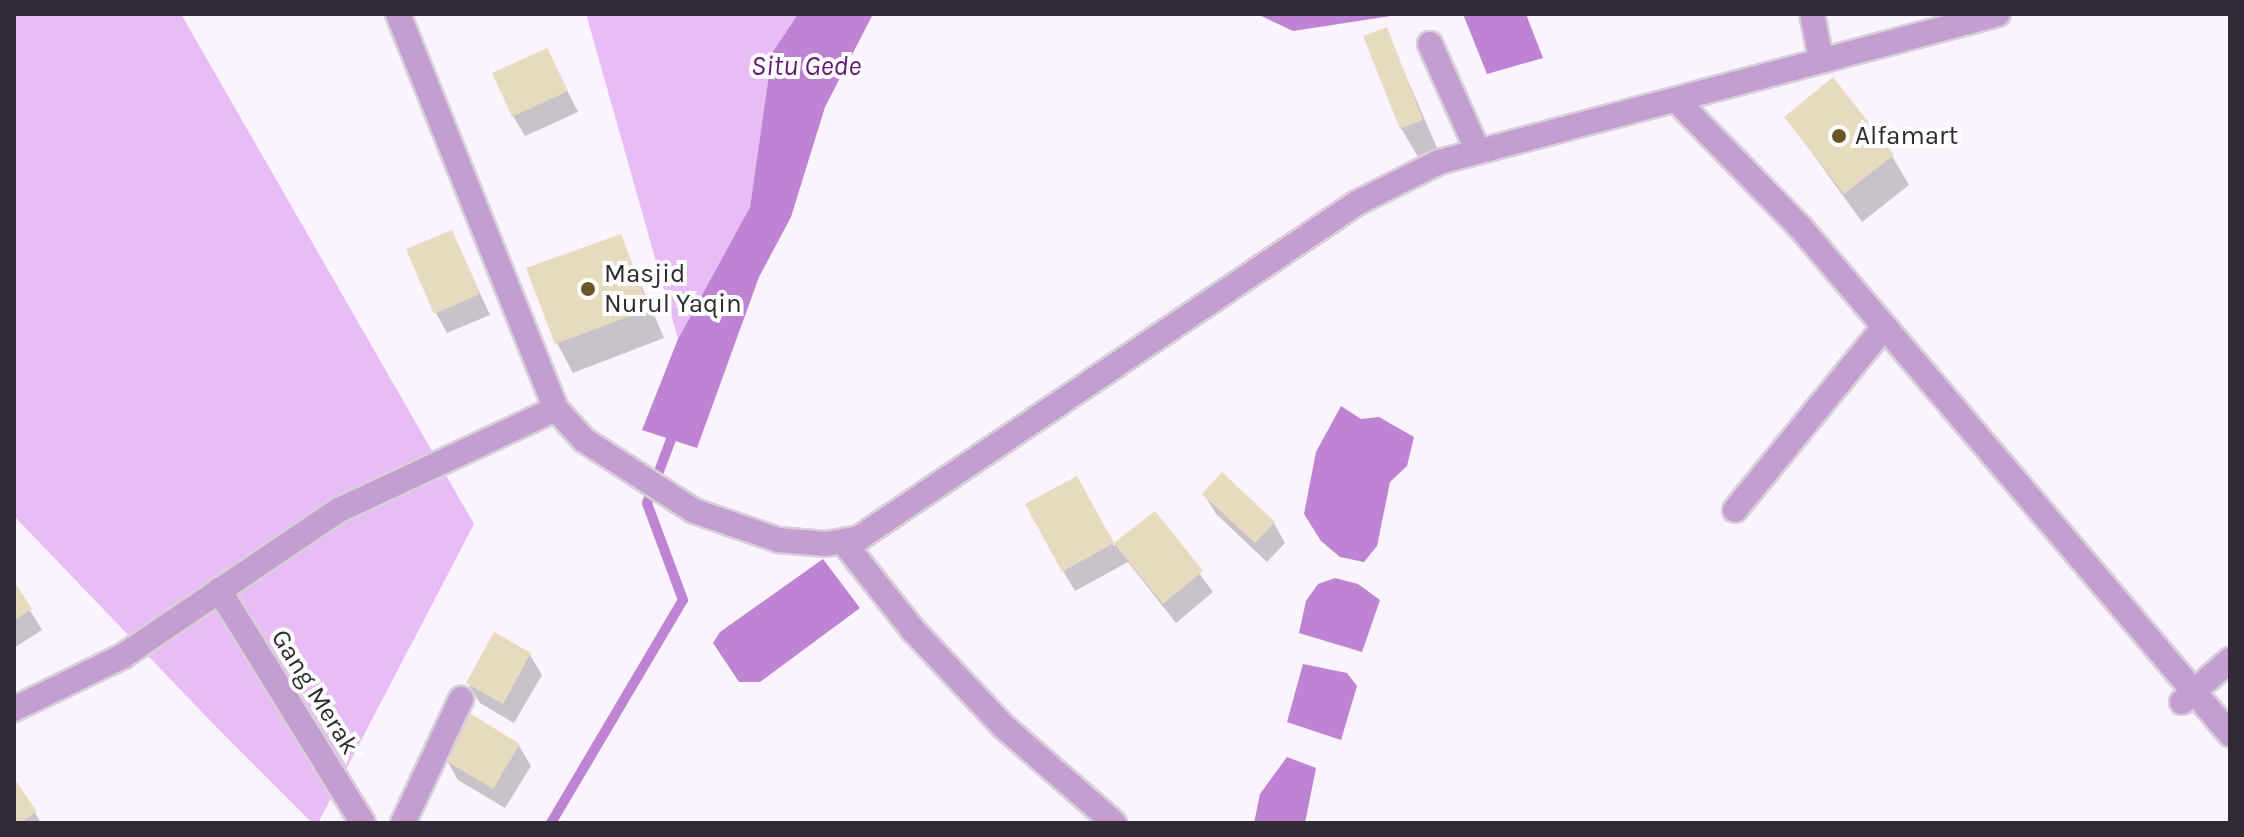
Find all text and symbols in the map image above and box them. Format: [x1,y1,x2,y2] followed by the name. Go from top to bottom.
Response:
[751,49,861,83] water label: Situ Gede
[1855,120,1958,152] place label: Alfamart
[1830,127,1848,145] marker: Alfamart
[604,258,742,320] place label: Masjid Nurul Yaqin
[579,280,597,298] marker: Masjid Nurul Yaqin
[264,624,366,760] street label: Gang Merak

